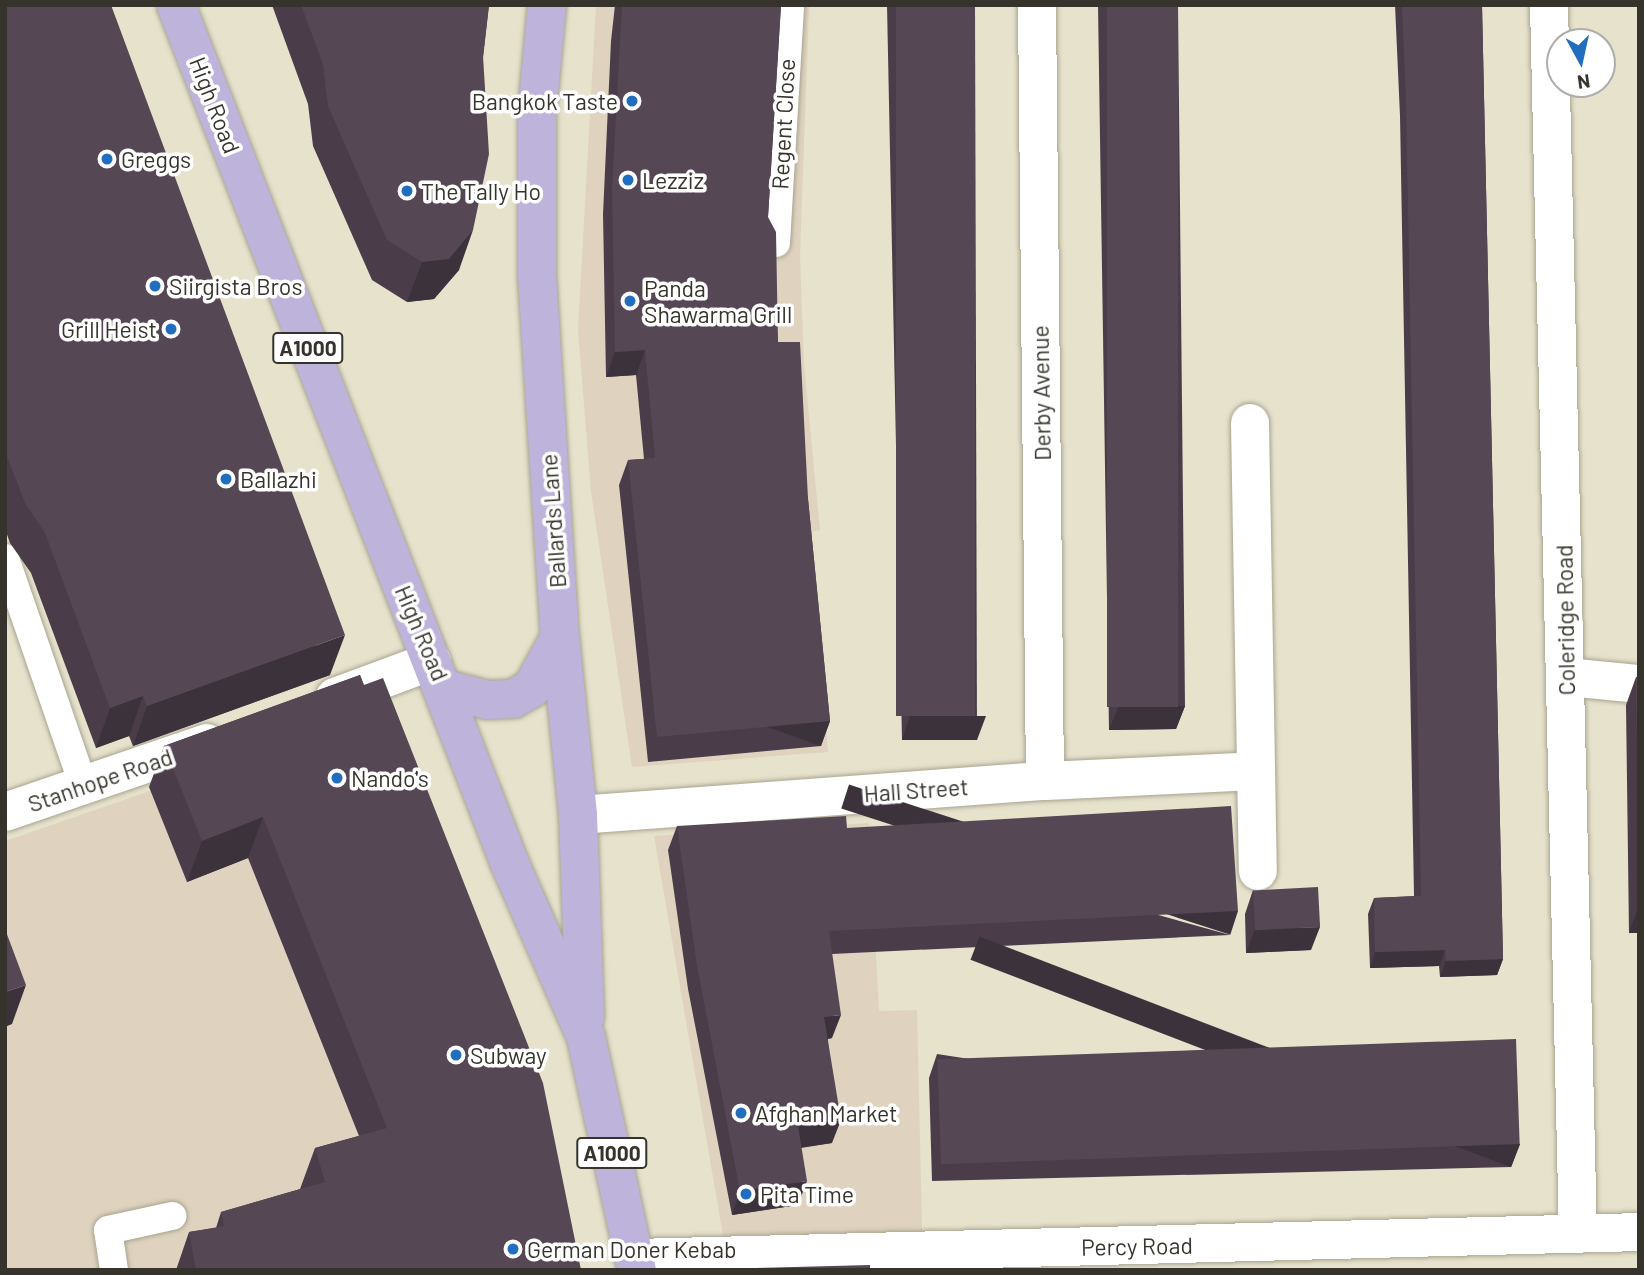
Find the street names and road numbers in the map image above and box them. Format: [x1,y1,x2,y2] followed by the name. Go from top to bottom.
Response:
[184,53,246,157] street label: High Road
[766,58,800,190] street label: Regent Close
[1026,325,1056,461] street label: Derby Avenue
[271,330,345,366] road number: A1000
[535,453,571,589] street label: Ballards Lane
[1550,544,1580,696] street label: Coleridge Road
[390,581,454,685] street label: High Road
[24,742,176,818] street label: Stanhope Road
[863,773,969,807] street label: Hall Street
[575,1136,649,1170] road number: A1000
[1081,1231,1193,1261] street label: Percy Road

